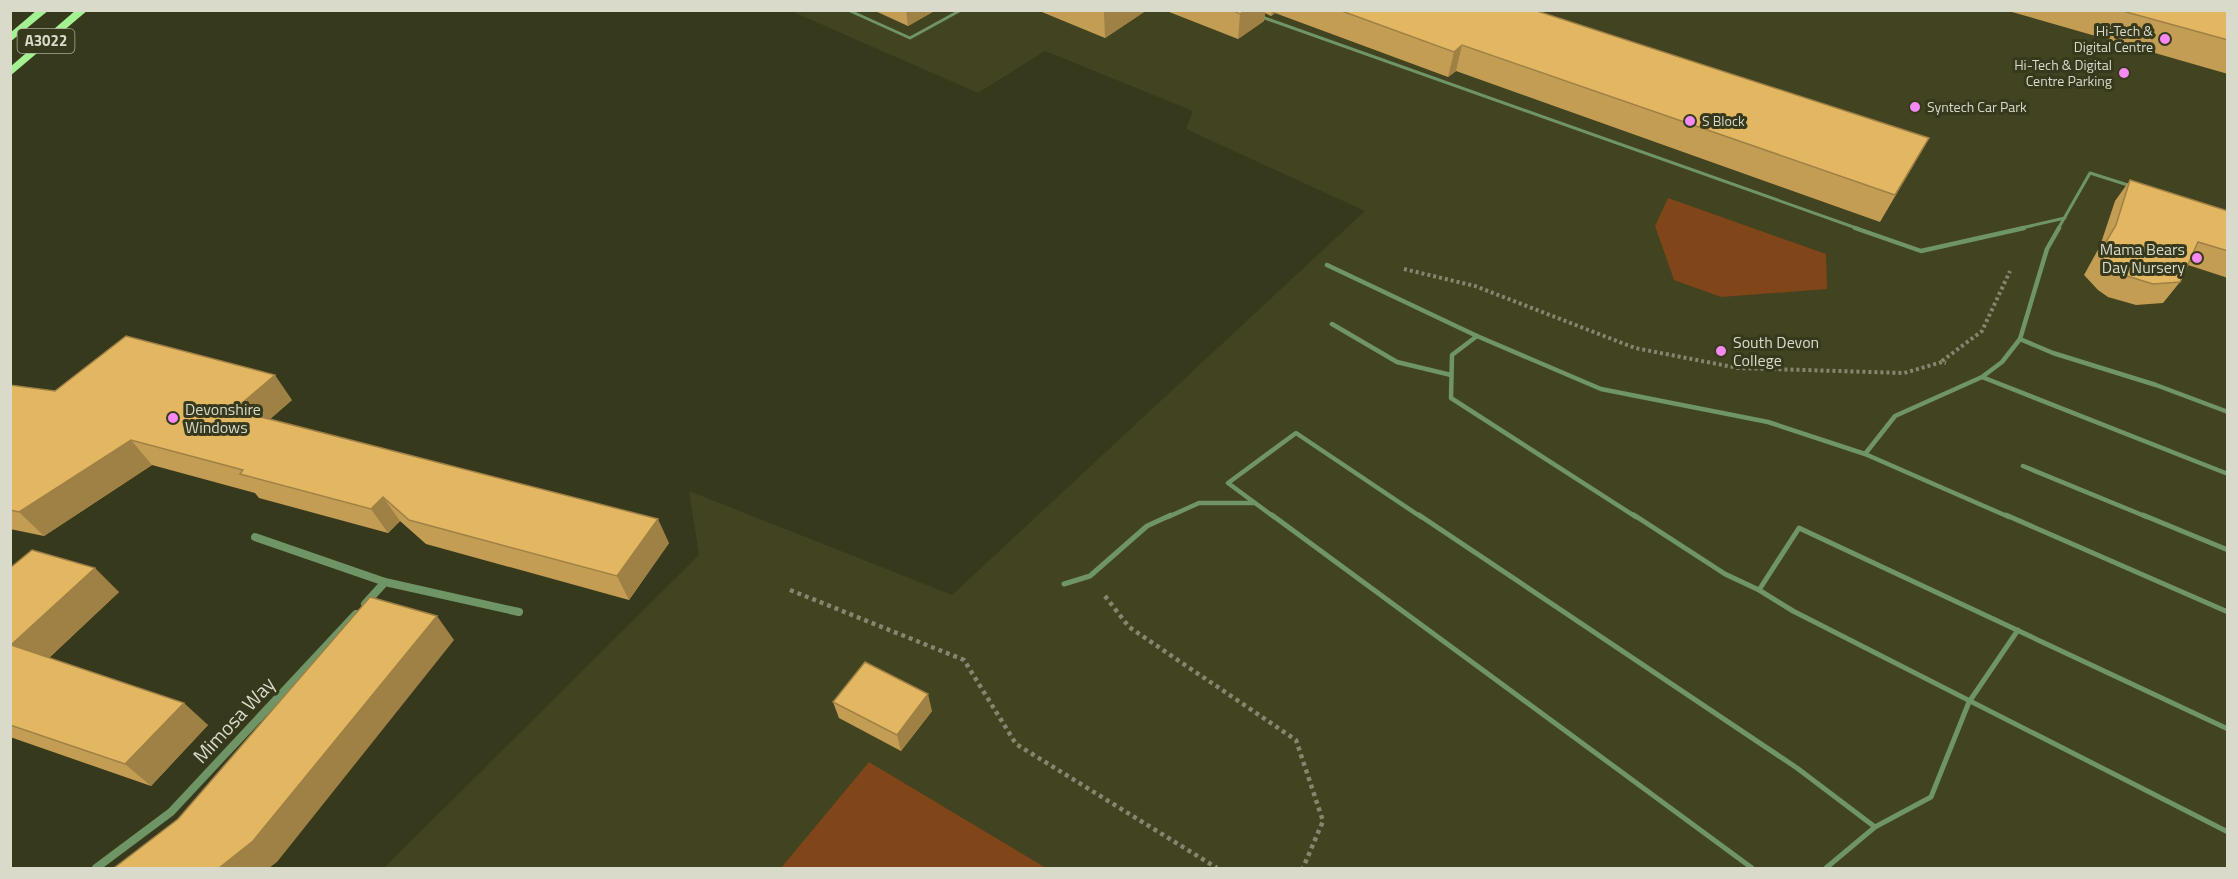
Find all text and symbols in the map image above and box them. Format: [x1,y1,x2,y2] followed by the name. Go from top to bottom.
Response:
[2074,20,2153,57] place label: Hi-Tech & Digital Centre
[18,29,74,53] road number: A3022
[2158,32,2172,46] marker: Hi-Tech & Digital Centre
[2014,54,2112,91] place label: Hi-Tech & Digital Centre Parking
[2117,66,2131,80] marker: Hi-Tech & Digital Centre Parking
[1927,96,2027,117] place label: Syntech Car Park
[1908,100,1922,114] marker: Syntech Car Park
[1702,110,1745,131] place label: S Block
[1683,114,1697,128] marker: S Block
[2100,237,2185,279] place label: Mama Bears Day Nursery
[2190,251,2204,265] marker: Mama Bears Day Nursery
[1733,330,1819,372] place label: South Devon College
[1714,344,1728,358] marker: South Devon College
[185,397,261,439] place label: Devonshire Windows
[166,411,180,425] marker: Devonshire Windows
[185,669,282,770] street label: Mimosa Way

